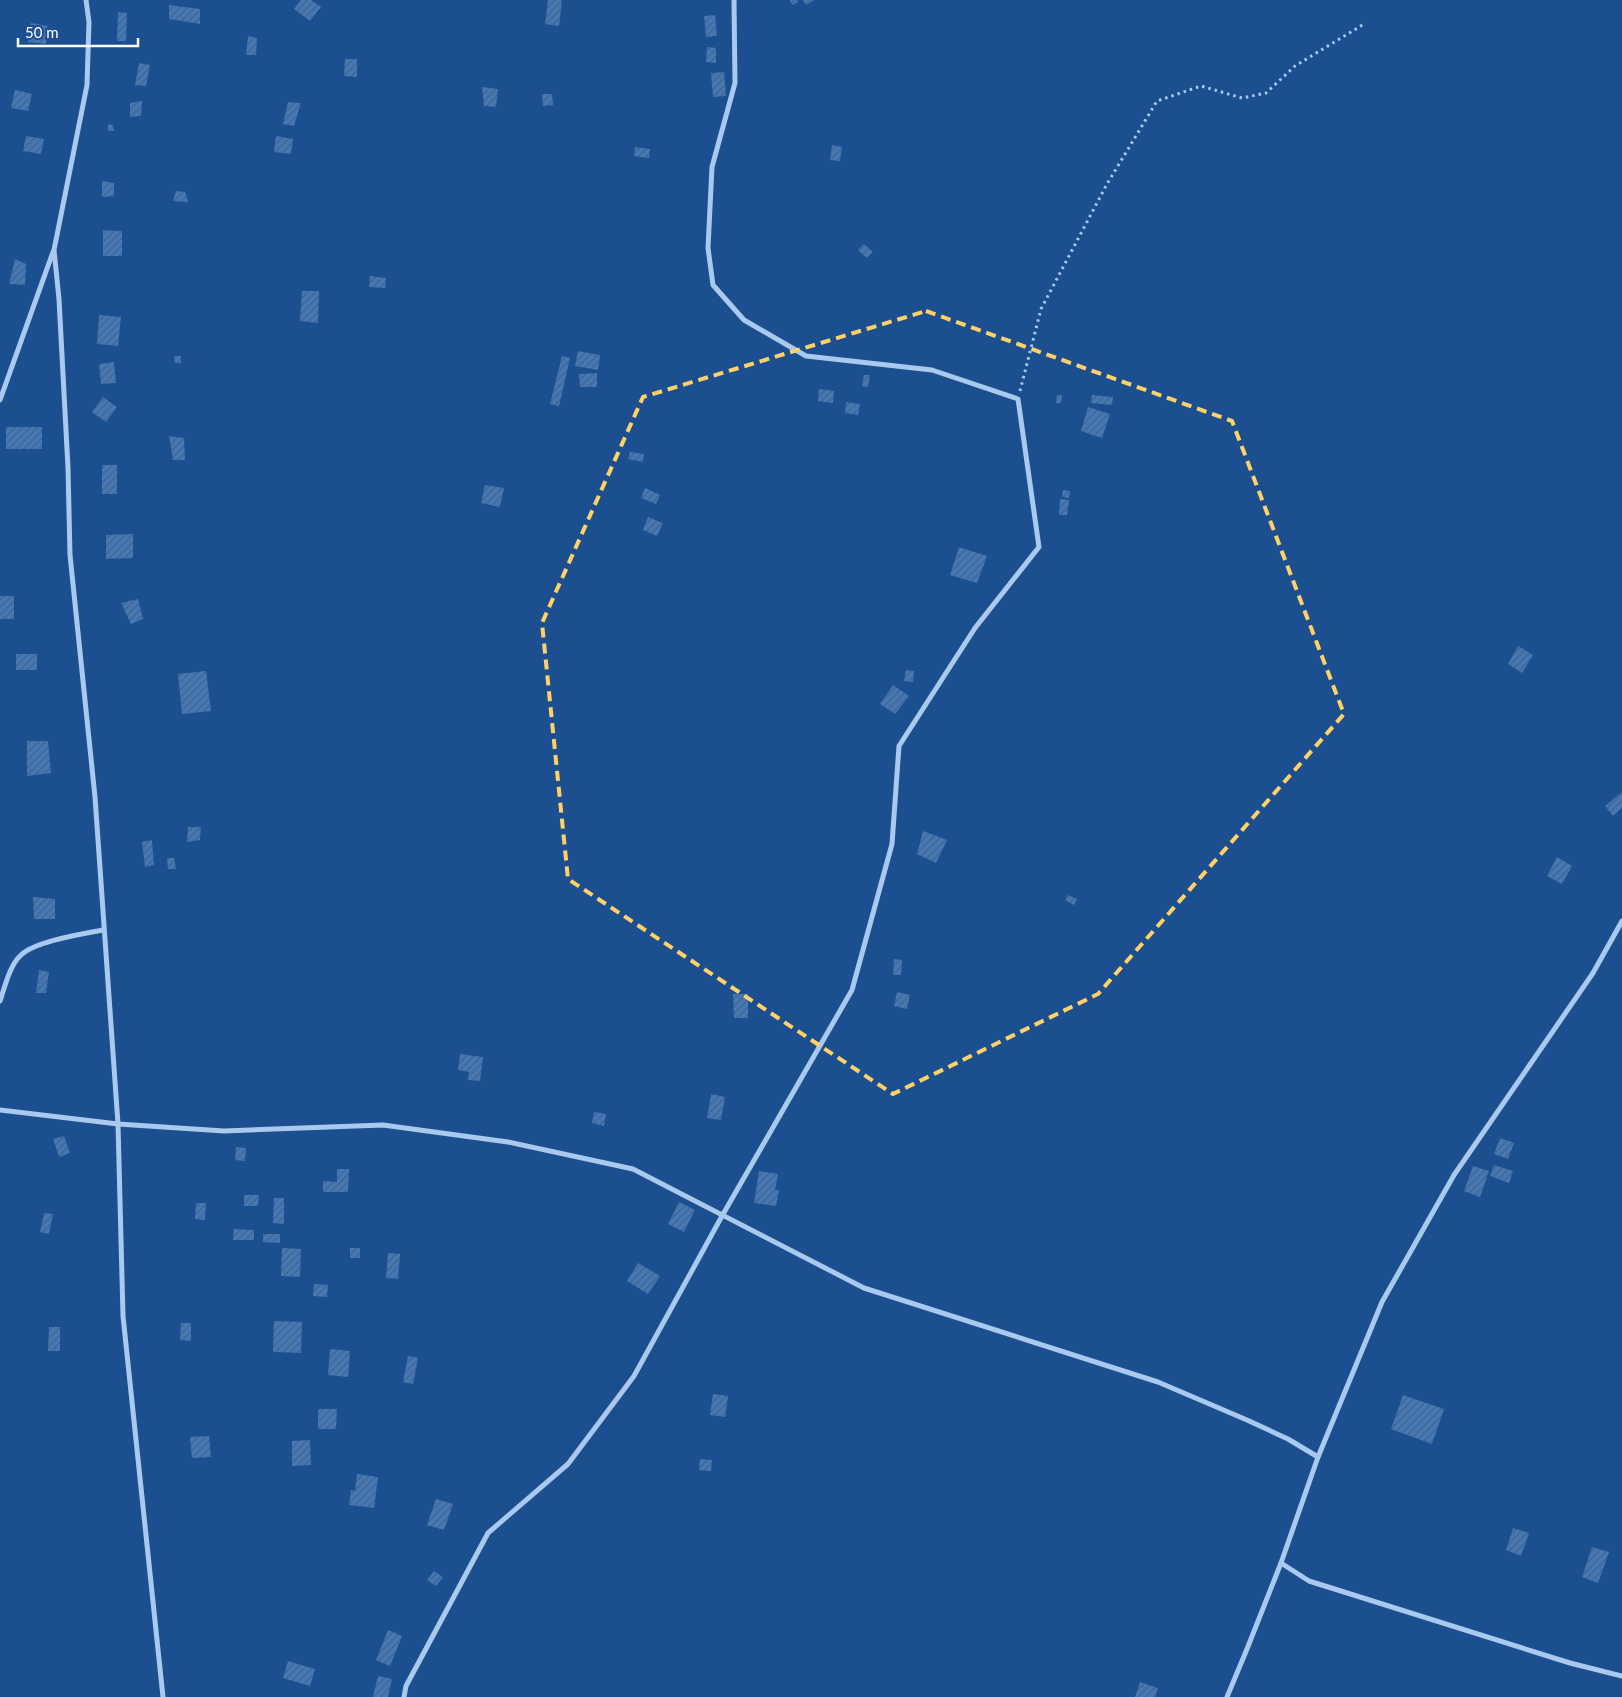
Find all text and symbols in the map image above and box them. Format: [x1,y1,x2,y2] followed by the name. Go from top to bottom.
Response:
[18,15,138,47] scale bar
[25,23,59,41] text: 50 m

